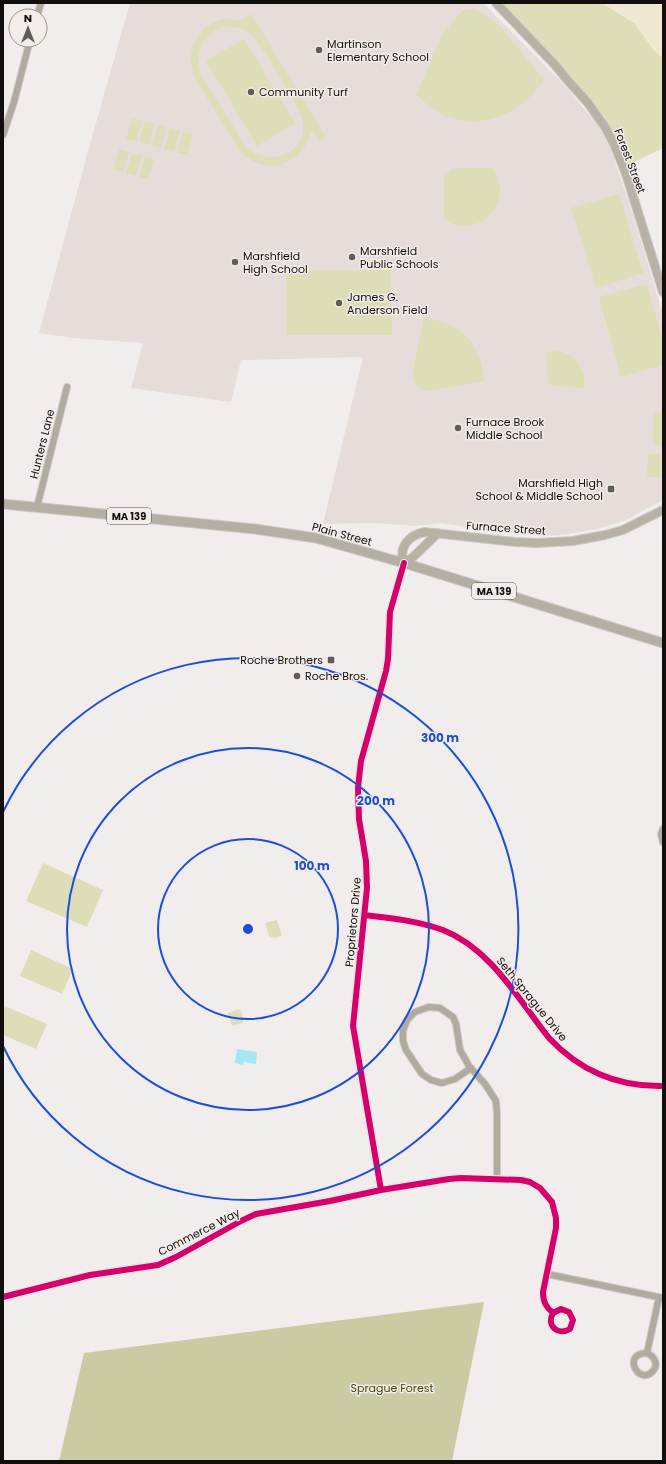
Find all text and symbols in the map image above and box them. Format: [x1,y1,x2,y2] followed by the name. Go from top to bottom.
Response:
[8,8,48,48] north arrow
[24,10,32,26] text: N
[327,36,429,65] place label: Martinson Elementary School
[314,45,324,55] marker: Martinson Elementary School
[259,84,348,100] place label: Community Turf
[246,87,256,97] marker: Community Turf
[610,126,650,196] street label: Forest Street
[360,243,439,272] place label: Marshfield Public Schools
[243,248,308,277] place label: Marshfield High School
[347,252,357,262] marker: Marshfield Public Schools
[230,257,240,267] marker: Marshfield High School
[347,289,428,318] place label: James G. Anderson Field
[334,298,344,308] marker: James G. Anderson Field
[26,407,58,481] street label: Hunters Lane
[466,414,545,443] place label: Furnace Brook Middle School
[453,423,463,433] marker: Furnace Brook Middle School
[476,475,603,504] place label: Marshfield High School & Middle School
[606,484,616,494] marker: Marshfield High School & Middle School
[107,508,151,524] road number: MA 139
[466,517,546,539] street label: Furnace Street
[310,518,374,550] street label: Plain Street
[472,583,516,599] road number: MA 139
[240,652,323,668] place label: Roche Brothers
[326,655,336,665] marker: Roche Brothers
[305,668,368,684] place label: Roche Bros.
[292,671,302,681] marker: Roche Bros.
[421,729,459,746] text: 300 m
[357,792,395,809] text: 200 m
[294,857,330,874] text: 100 m
[341,876,365,968] street label: Proprietors Drive
[241,922,255,936] centre of rings
[493,953,571,1045] street label: Seth Sprague Drive
[155,1204,243,1260] street label: Commerce Way
[351,1380,433,1396] park label: Sprague Forest

